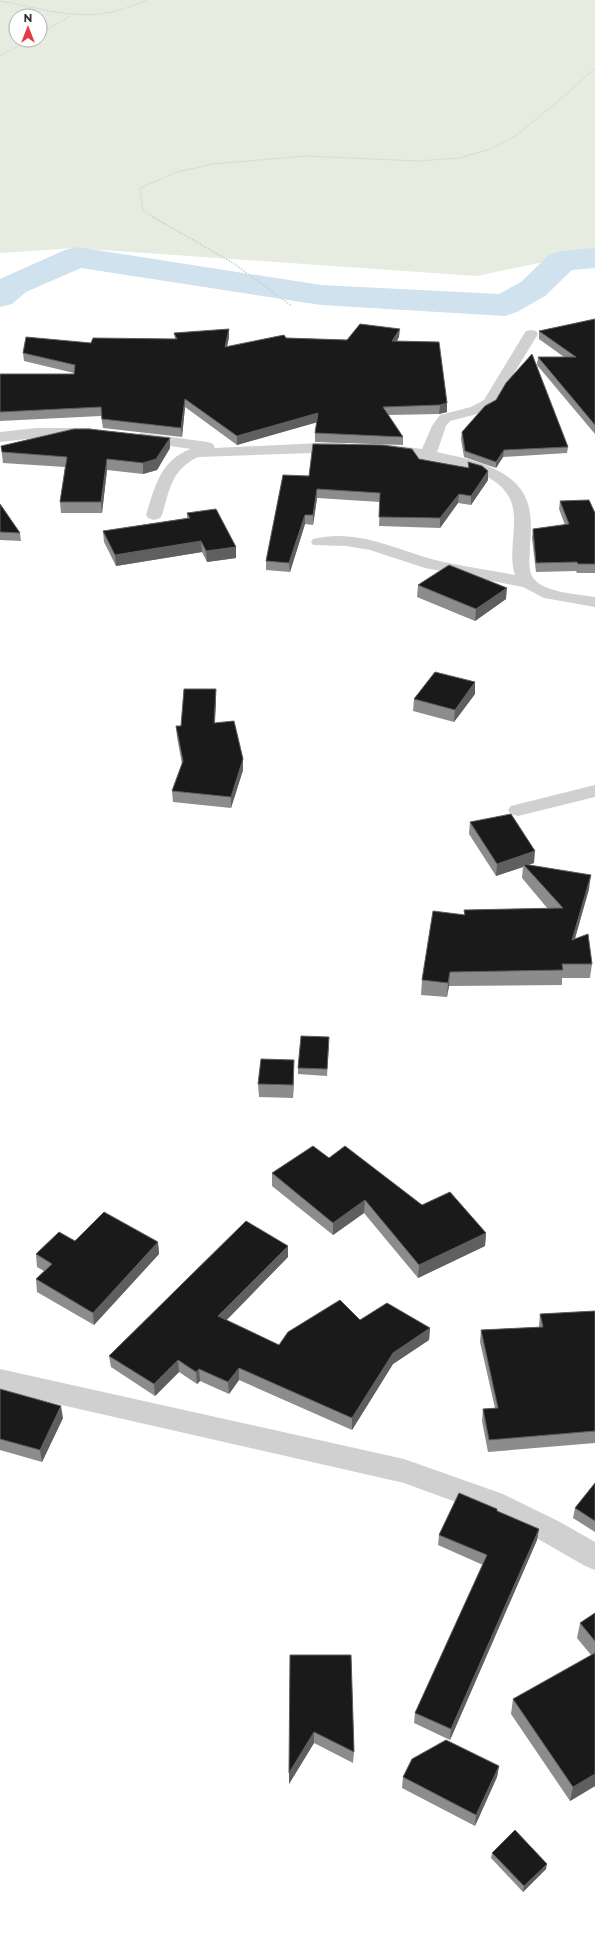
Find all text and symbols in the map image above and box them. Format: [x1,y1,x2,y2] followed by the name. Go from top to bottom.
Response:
[8,8,48,48] north arrow
[24,11,32,25] text: N

